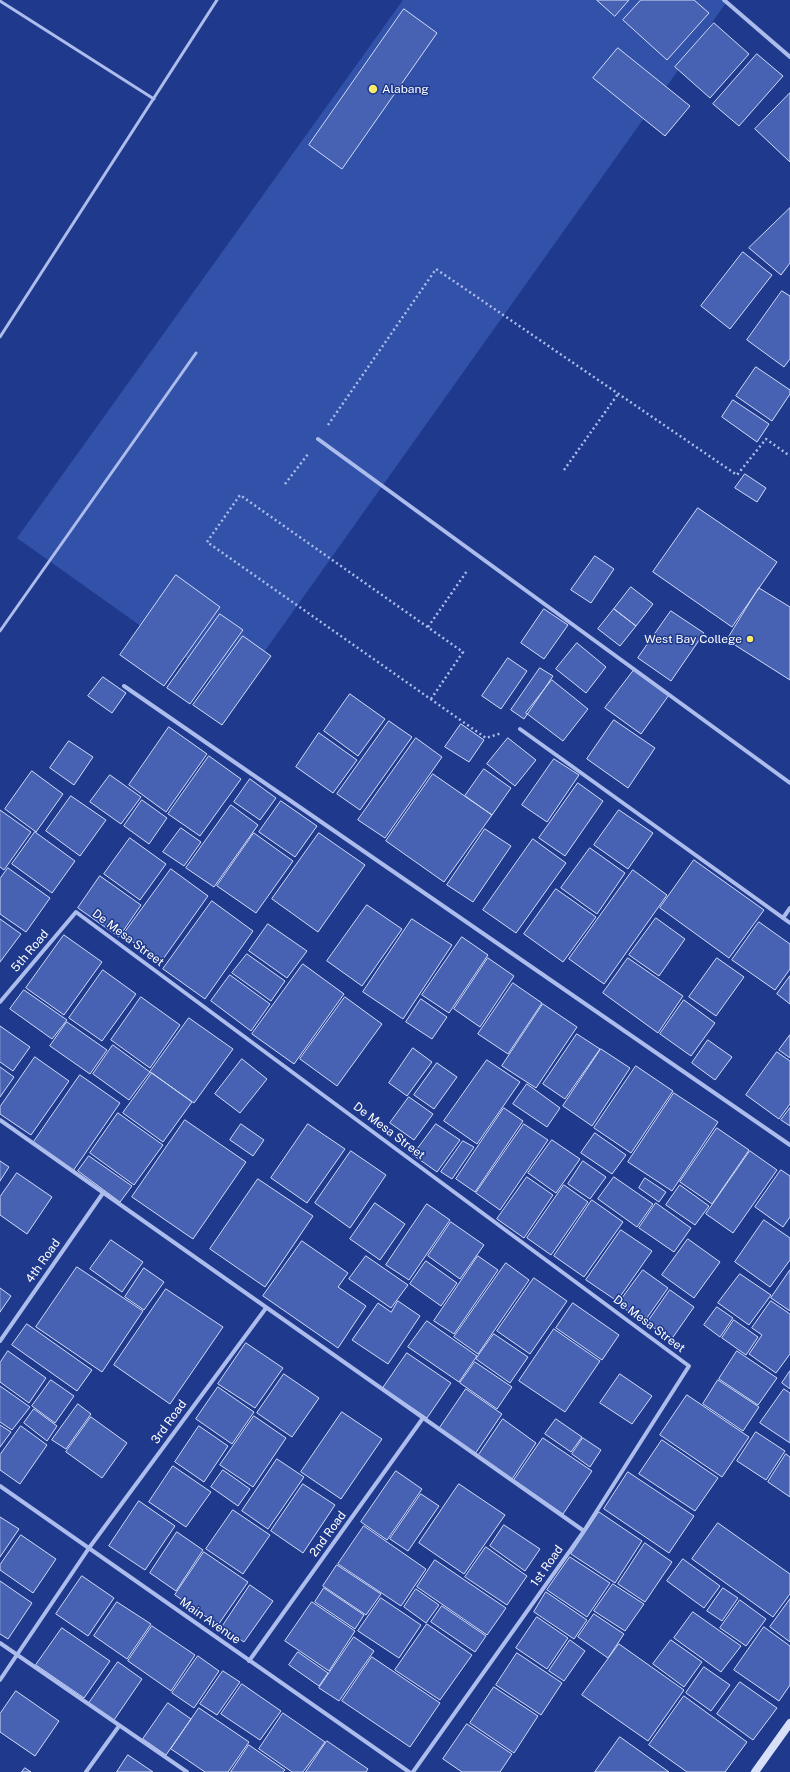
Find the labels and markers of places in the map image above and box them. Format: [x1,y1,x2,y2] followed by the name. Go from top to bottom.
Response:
[382,82,429,96] place label: Alabang
[367,83,379,95] marker: Alabang
[644,632,742,646] place label: West Bay College
[745,634,755,644] marker: West Bay College

